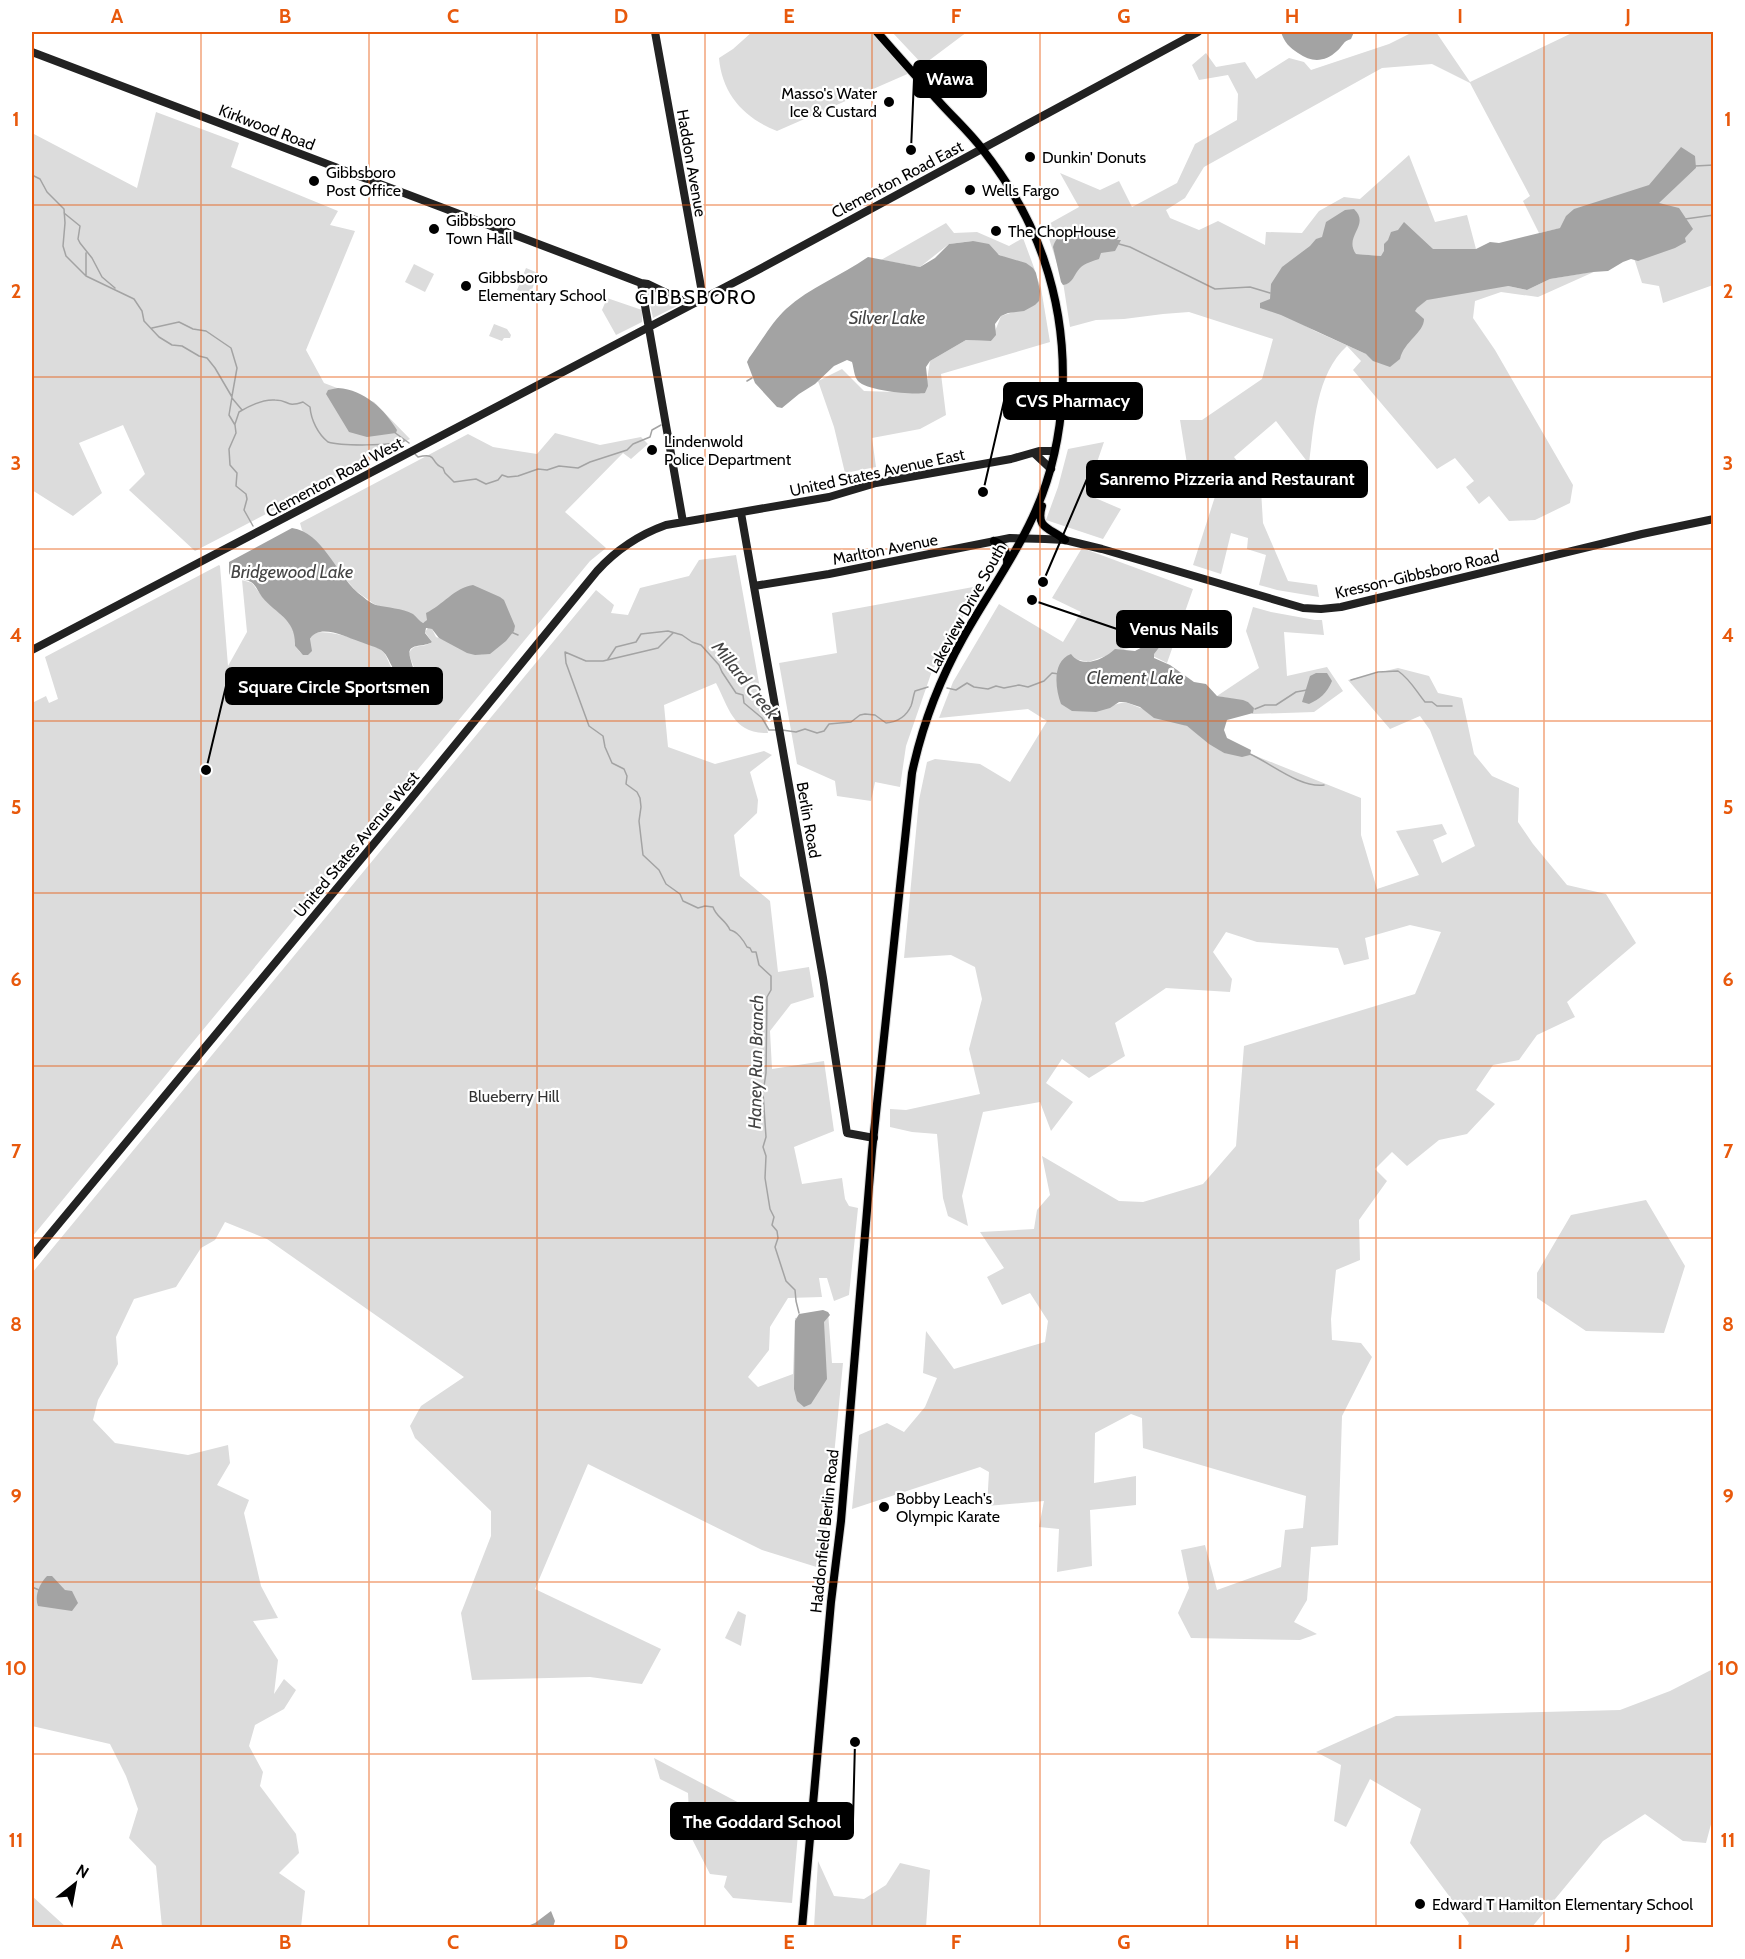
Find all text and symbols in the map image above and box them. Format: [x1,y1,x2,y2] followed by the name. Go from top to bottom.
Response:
[111,4,124,28] text: A
[279,4,291,28] text: B
[447,4,459,28] text: C
[614,4,628,28] text: D
[783,4,795,28] text: E
[951,4,962,28] text: F
[1117,4,1131,28] text: G
[1285,4,1299,28] text: H
[1457,4,1463,28] text: I
[1624,4,1631,28] text: J
[914,61,986,97] callout: Wawa
[926,68,974,90] text: Wawa
[781,84,878,121] place label: Masso's Water Ice & Custard
[882,95,896,109] marker: Masso's Water Ice & Custard
[216,100,318,154] street label: Kirkwood Road
[12,107,20,131] text: 1
[1724,107,1732,131] text: 1
[673,108,710,218] street label: Haddon Avenue
[828,136,967,222] street label: Clementon Road East
[1042,148,1146,167] place label: Dunkin' Donuts
[1023,150,1037,164] marker: Dunkin' Donuts
[326,163,401,200] place label: Gibbsboro Post Office
[307,174,321,188] marker: Gibbsboro Post Office
[982,181,1060,200] place label: Wells Fargo
[963,183,977,197] marker: Wells Fargo
[446,211,516,248] place label: Gibbsboro Town Hall
[427,222,441,236] marker: Gibbsboro Town Hall
[1008,222,1116,241] place label: The ChopHouse
[989,224,1003,238] marker: The ChopHouse
[478,268,606,305] place label: Gibbsboro Elementary School
[11,279,21,303] text: 2
[459,279,473,293] marker: Gibbsboro Elementary School
[1723,279,1733,303] text: 2
[635,285,757,309] district label: GIBBSBORO
[849,307,925,329] water label: Silver Lake
[1004,383,1142,419] callout: CVS Pharmacy
[1016,390,1131,412] text: CVS Pharmacy
[664,432,792,469] place label: Lindenwold Police Department
[262,433,407,522] street label: Clementon Road West
[645,443,659,457] marker: Lindenwold Police Department
[788,445,967,500] street label: United States Avenue East
[11,451,21,475] text: 3
[1723,451,1733,475] text: 3
[1087,461,1367,497] callout: Sanremo Pizzeria and Restaurant
[1099,468,1355,490] text: Sanremo Pizzeria and Restaurant
[831,530,939,569] street label: Marlton Avenue
[923,540,1010,676] street label: Lakeview Drive South
[1333,546,1501,603] street label: Kresson-Gibbsboro Road
[231,561,353,583] water label: Bridgewood Lake
[1117,611,1231,647] callout: Venus Nails
[1129,618,1219,640] text: Venus Nails
[10,623,22,647] text: 4
[1722,623,1734,647] text: 4
[706,636,784,724] water label: Millard Creek
[1086,667,1184,689] water label: Clement Lake
[226,668,442,704] callout: Square Circle Sportsmen
[238,676,430,698] text: Square Circle Sportsmen
[290,767,423,921] street label: United States Avenue West
[792,780,825,860] street label: Berlin Road
[11,795,21,819] text: 5
[1723,795,1733,819] text: 5
[10,967,22,991] text: 6
[1722,967,1734,991] text: 6
[744,995,768,1129] water label: Haney Run Branch
[469,1087,560,1106] park label: Blueberry Hill
[11,1139,22,1163] text: 7
[1723,1139,1734,1163] text: 7
[10,1312,22,1336] text: 8
[1722,1312,1734,1336] text: 8
[806,1448,843,1614] street label: Haddonfield Berlin Road
[10,1484,22,1508] text: 9
[1722,1484,1734,1508] text: 9
[896,1489,1000,1526] place label: Bobby Leach's Olympic Karate
[877,1500,891,1514] marker: Bobby Leach's Olympic Karate
[5,1656,27,1680] text: 10
[1717,1656,1739,1680] text: 10
[671,1803,853,1839] callout: The Goddard School
[683,1811,842,1833] text: The Goddard School
[9,1828,23,1852] text: 11
[1721,1828,1735,1852] text: 11
[45,1854,105,1914] north arrow
[73,1861,92,1883] text: N
[1432,1895,1693,1914] place label: Edward T Hamilton Elementary School
[1413,1897,1427,1911] marker: Edward T Hamilton Elementary School
[111,1930,124,1954] text: A
[279,1930,291,1954] text: B
[447,1930,459,1954] text: C
[614,1930,628,1954] text: D
[783,1930,795,1954] text: E
[951,1930,962,1954] text: F
[1117,1930,1131,1954] text: G
[1285,1930,1299,1954] text: H
[1457,1930,1463,1954] text: I
[1624,1930,1631,1954] text: J

